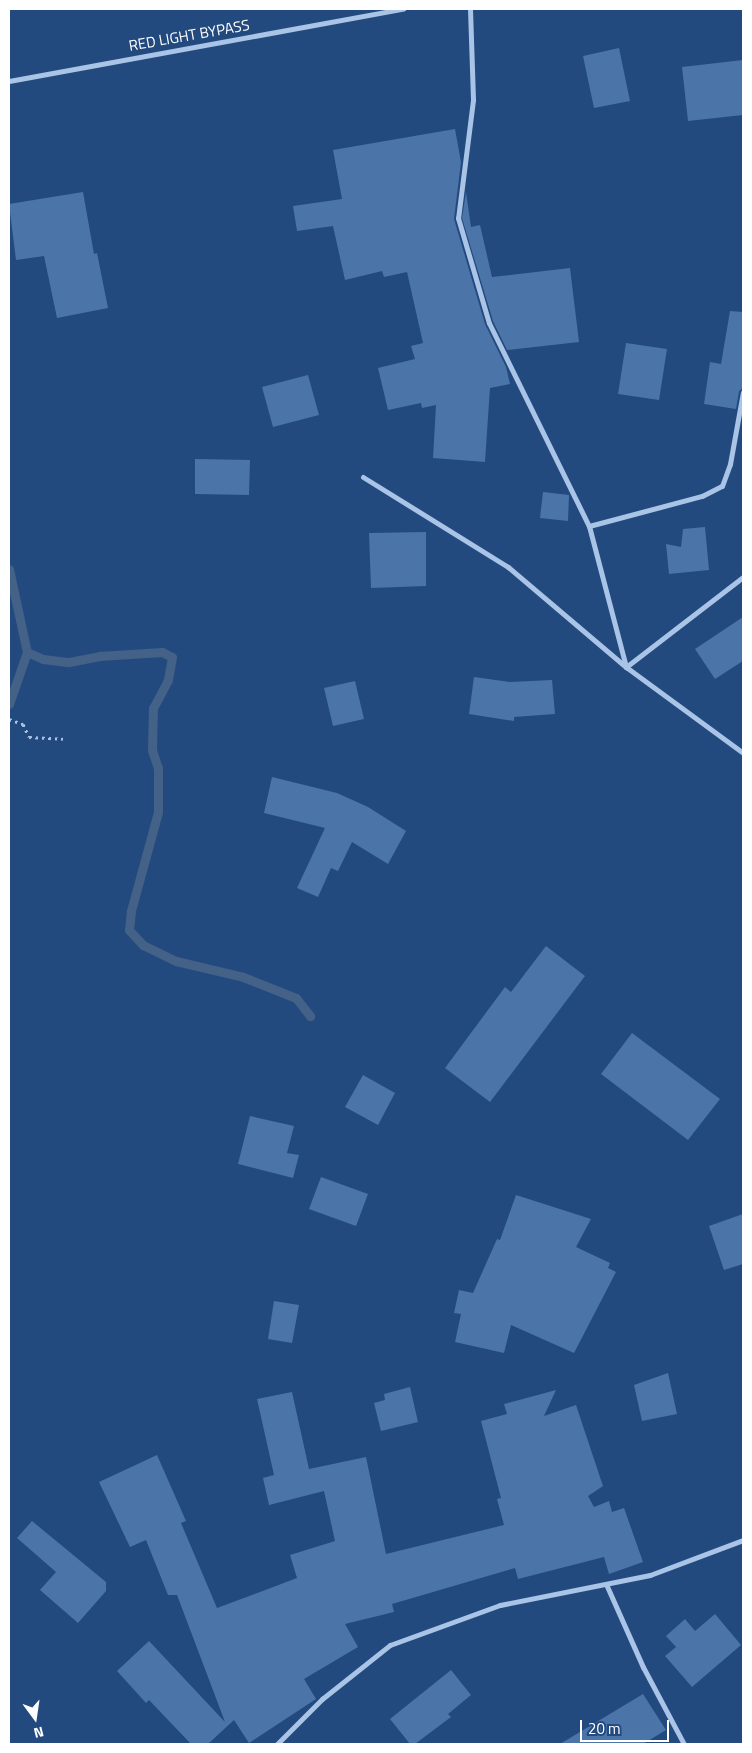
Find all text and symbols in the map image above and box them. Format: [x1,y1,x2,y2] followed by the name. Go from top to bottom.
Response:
[127,16,251,54] street label: RED LIGHT BYPASS
[10,1693,60,1743] north arrow
[582,1710,671,1742] scale bar
[588,1717,621,1740] text: 20 m
[32,1722,46,1744] text: N

